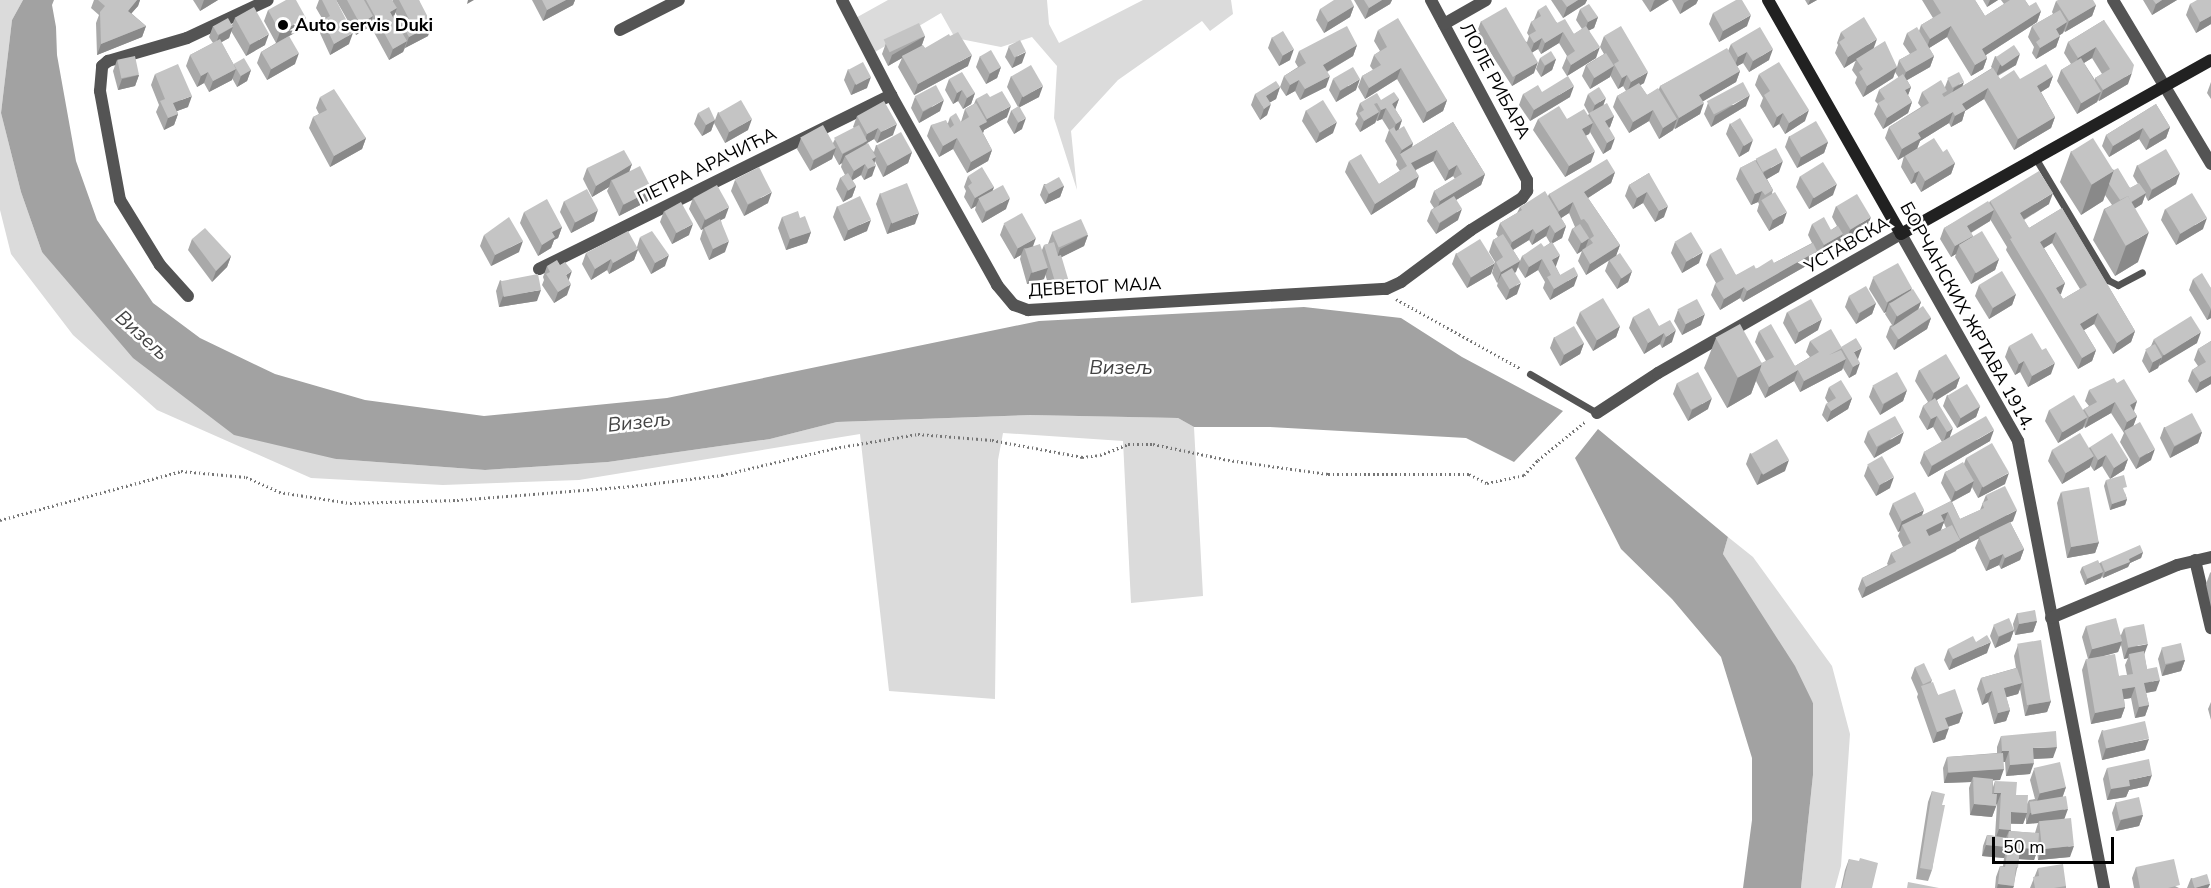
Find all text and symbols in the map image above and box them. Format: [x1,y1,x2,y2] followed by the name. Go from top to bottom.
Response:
[295,14,433,36] place label: Auto servis Duki
[276,18,290,32] marker: Auto servis Duki
[1455,19,1535,143] street label: ЛОЛЕ РИБАРА
[634,123,780,209] street label: ПЕТРА АРАЧИЋА
[1895,198,2039,434] street label: БОРЧАНСКИХ ЖРТАВА 1914.
[1801,212,1893,278] street label: УСТАВСКА
[1028,273,1162,301] street label: ДЕВЕТОГ МАЈА
[110,305,174,365] water label: Визељ
[1089,355,1153,379] water label: Визељ
[606,407,672,437] water label: Визељ
[1995,825,2116,863] scale bar
[2003,835,2045,859] text: 50 m

